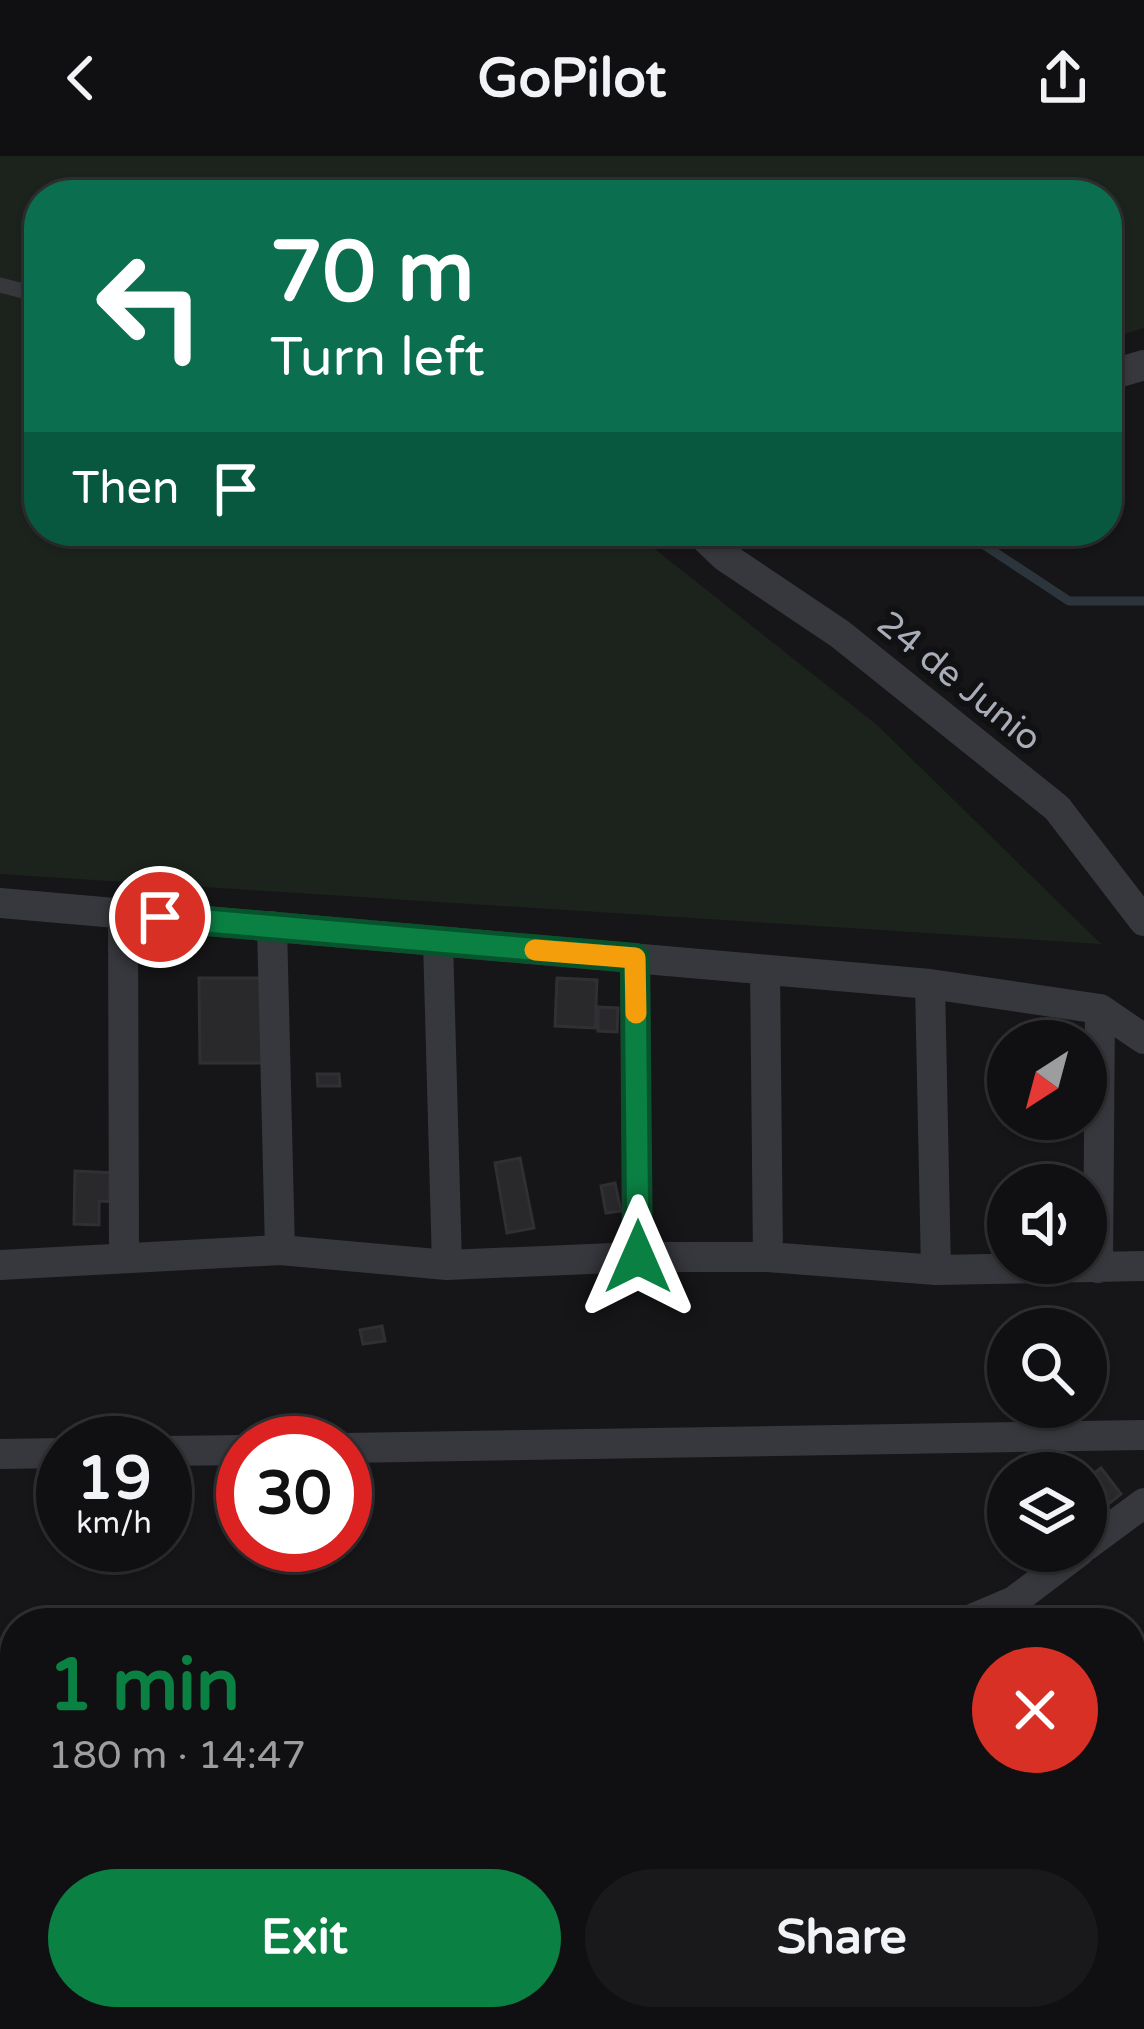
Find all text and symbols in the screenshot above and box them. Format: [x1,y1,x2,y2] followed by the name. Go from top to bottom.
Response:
[48,45,114,111] icon: back
[1030,45,1096,111] icon: share
[478,46,666,111] text: GoPilot
[270,223,474,324] text: 70 m
[72,228,228,384] icon: left
[270,325,485,390] text: Turn left
[203,456,269,522] icon: arrive
[72,462,179,516] text: Then
[868,602,1050,760] street label: 24 de Junio
[109,866,211,968] pin
[127,884,193,950] icon: arrive
[987,1020,1107,1140] north arrow
[987,1020,1107,1572] map controls
[987,1164,1107,1284] button: sound
[575,1194,701,1320] position arrow
[987,1308,1107,1428] button: search
[216,1416,372,1572] speed limit sign: 30
[76,1443,152,1515] text: 19
[987,1452,1107,1572] button: layers
[76,1505,152,1542] text: km/h
[48,1643,240,1730] text: 1 min
[972,1647,1098,1773] button: close
[48,1732,306,1779] text: 180 m · 14:47
[48,1869,561,2007] button: Exit
[585,1869,1098,2007] button: Share

